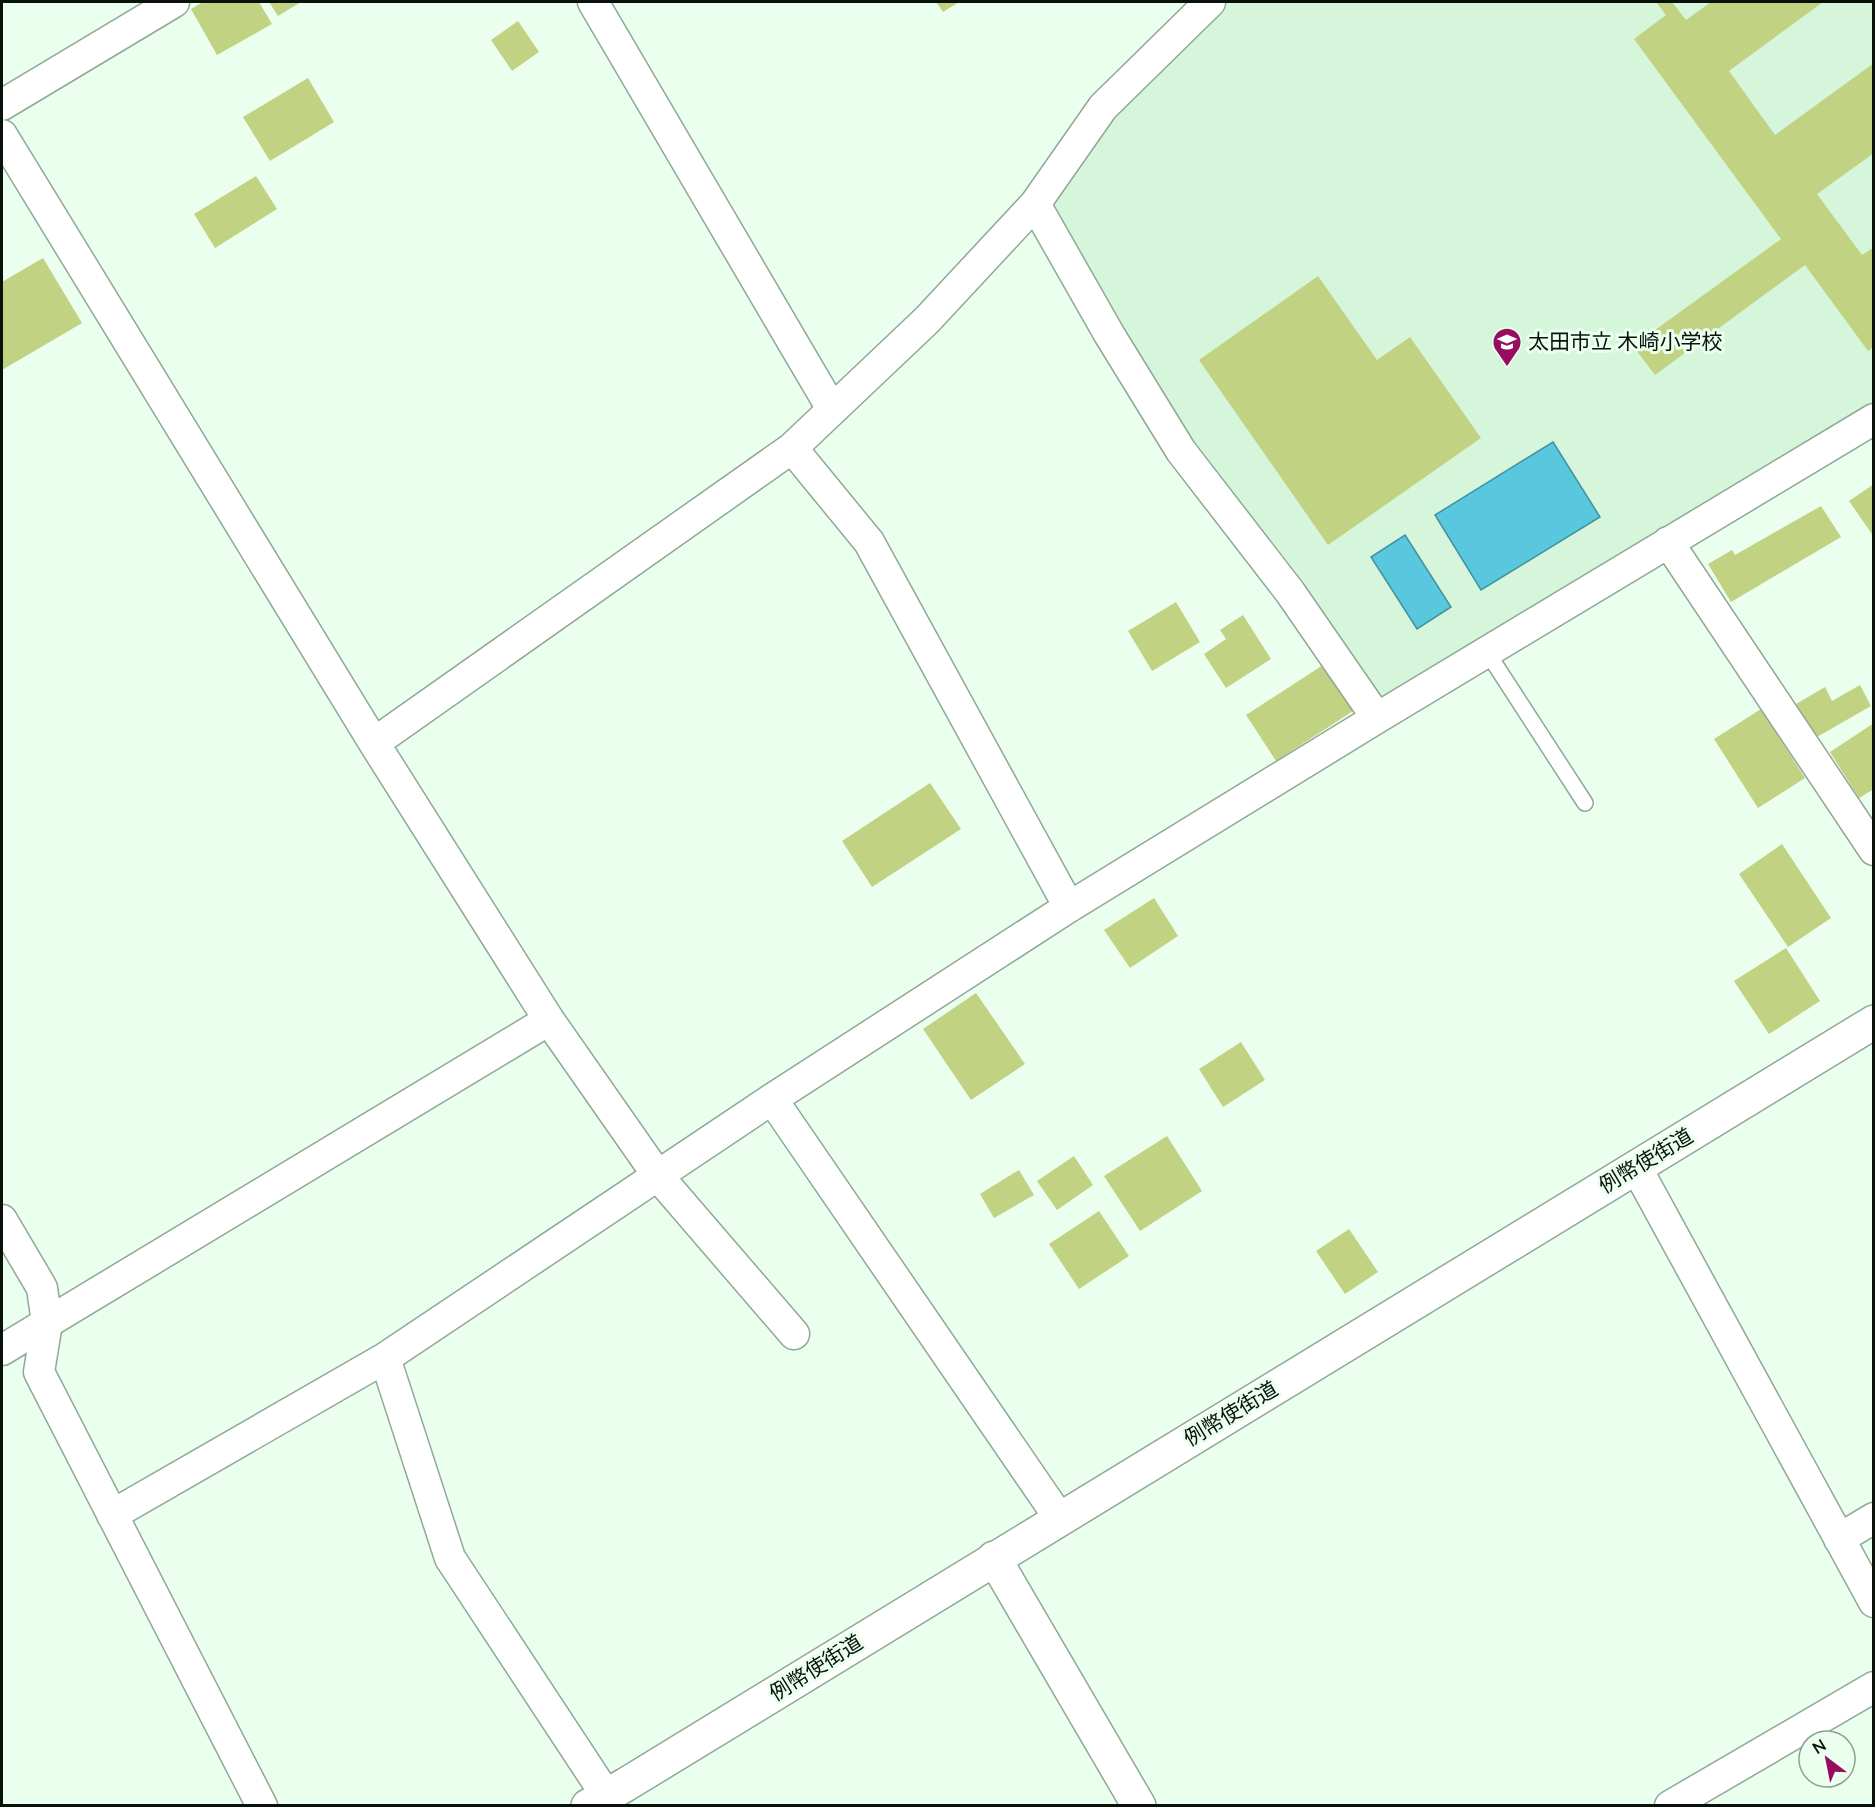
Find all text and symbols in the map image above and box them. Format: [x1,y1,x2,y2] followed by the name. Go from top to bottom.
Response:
[1491,326,1523,368] school or university icon: 太田市立 木崎小学校
[1528,328,1722,353] place label: 太田市立 木崎小学校
[1594,1122,1697,1197] street label: 例幣使街道
[1179,1375,1282,1450] street label: 例幣使街道
[764,1628,866,1705] street label: 例幣使街道
[1797,1729,1857,1789] north arrow
[1809,1735,1829,1757] text: N

